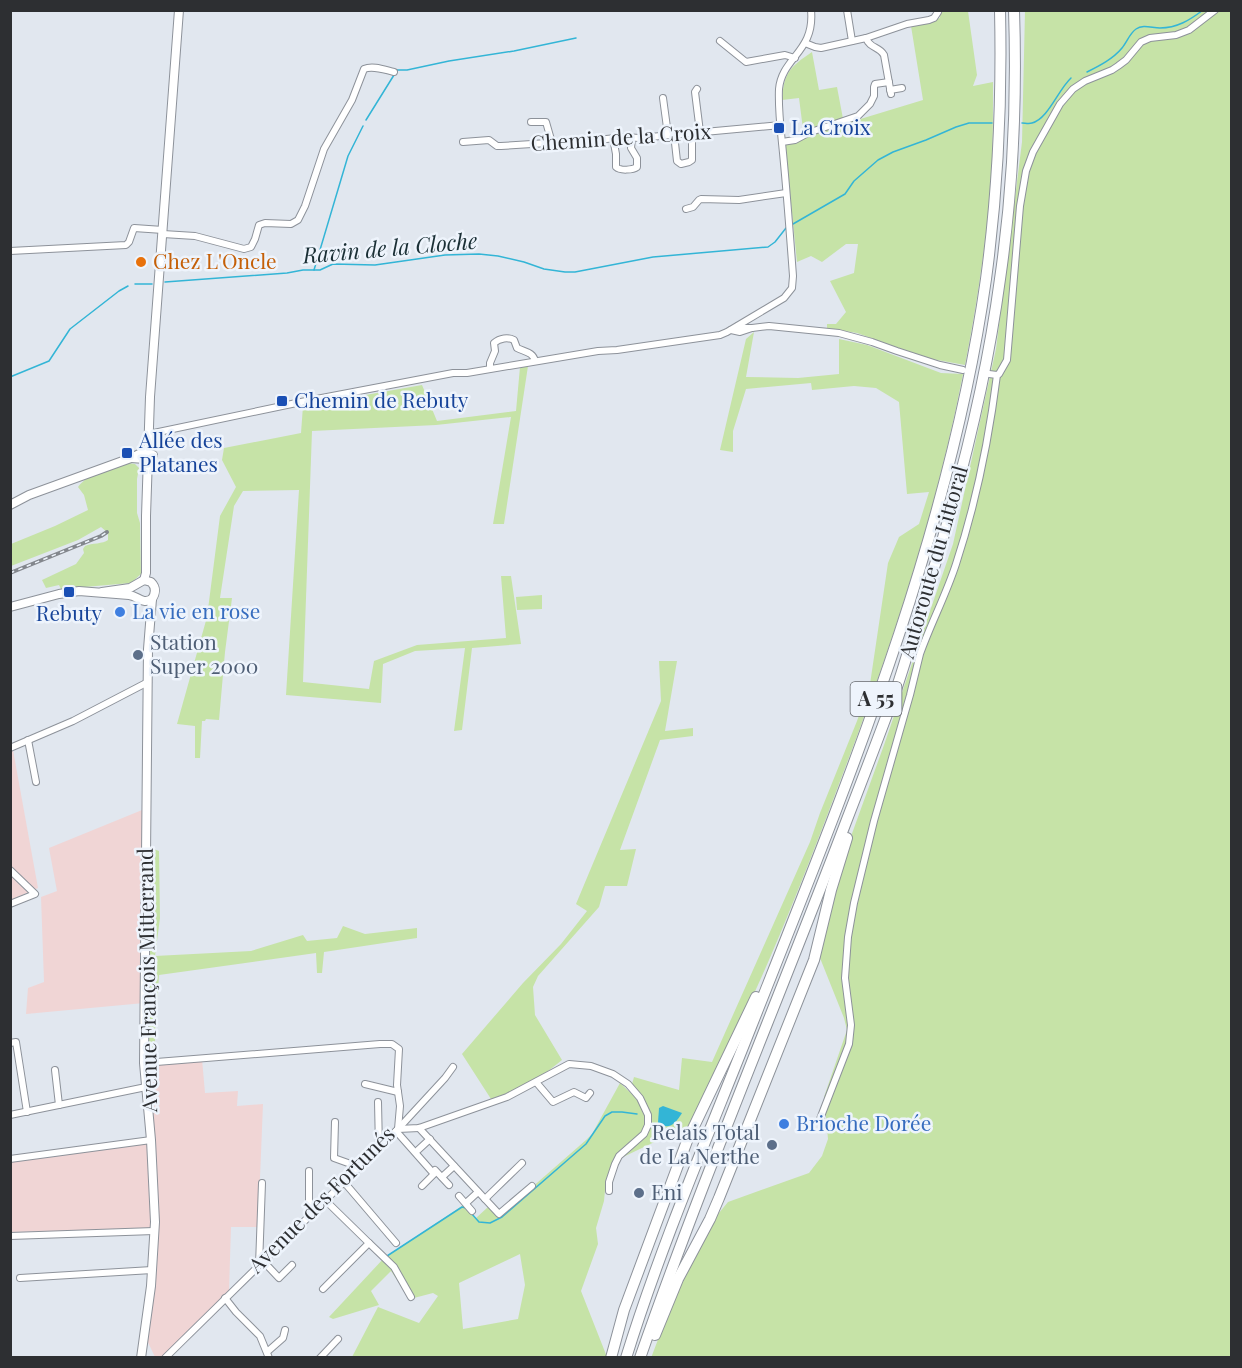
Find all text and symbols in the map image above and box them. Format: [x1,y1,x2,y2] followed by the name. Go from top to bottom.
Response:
[791,112,871,140] place label: La Croix
[530,116,712,156] street label: Chemin de la Croix
[772,121,786,135] marker: La Croix
[300,224,479,270] water label: Ravin de la Cloche
[153,246,277,274] place label: Chez L'Oncle
[134,255,148,269] marker: Chez L'Oncle
[294,385,469,413] place label: Chemin de Rebuty
[275,394,289,408] marker: Chemin de Rebuty
[138,425,223,477] place label: Allée des Platanes
[120,446,134,460] marker: Allée des Platanes
[891,462,973,662] street label: Autoroute du Littoral
[62,585,76,599] marker: Rebuty
[132,596,260,624] place label: La vie en rose
[36,598,103,626] place label: Rebuty
[113,605,127,619] marker: La vie en rose
[150,627,258,679] place label: Station Super 2000
[131,648,145,662] marker: Station Super 2000
[850,682,902,716] road number: A 55
[130,848,162,1113] street label: Avenue François Mitterrand
[796,1108,931,1136] place label: Brioche Dorée
[639,1117,760,1169] place label: Relais Total de La Nerthe
[777,1117,791,1131] marker: Brioche Dorée
[241,1119,400,1279] street label: Avenue des Fortunés
[765,1138,779,1152] marker: Relais Total de La Nerthe
[651,1177,682,1205] place label: Eni
[632,1186,646,1200] marker: Eni

